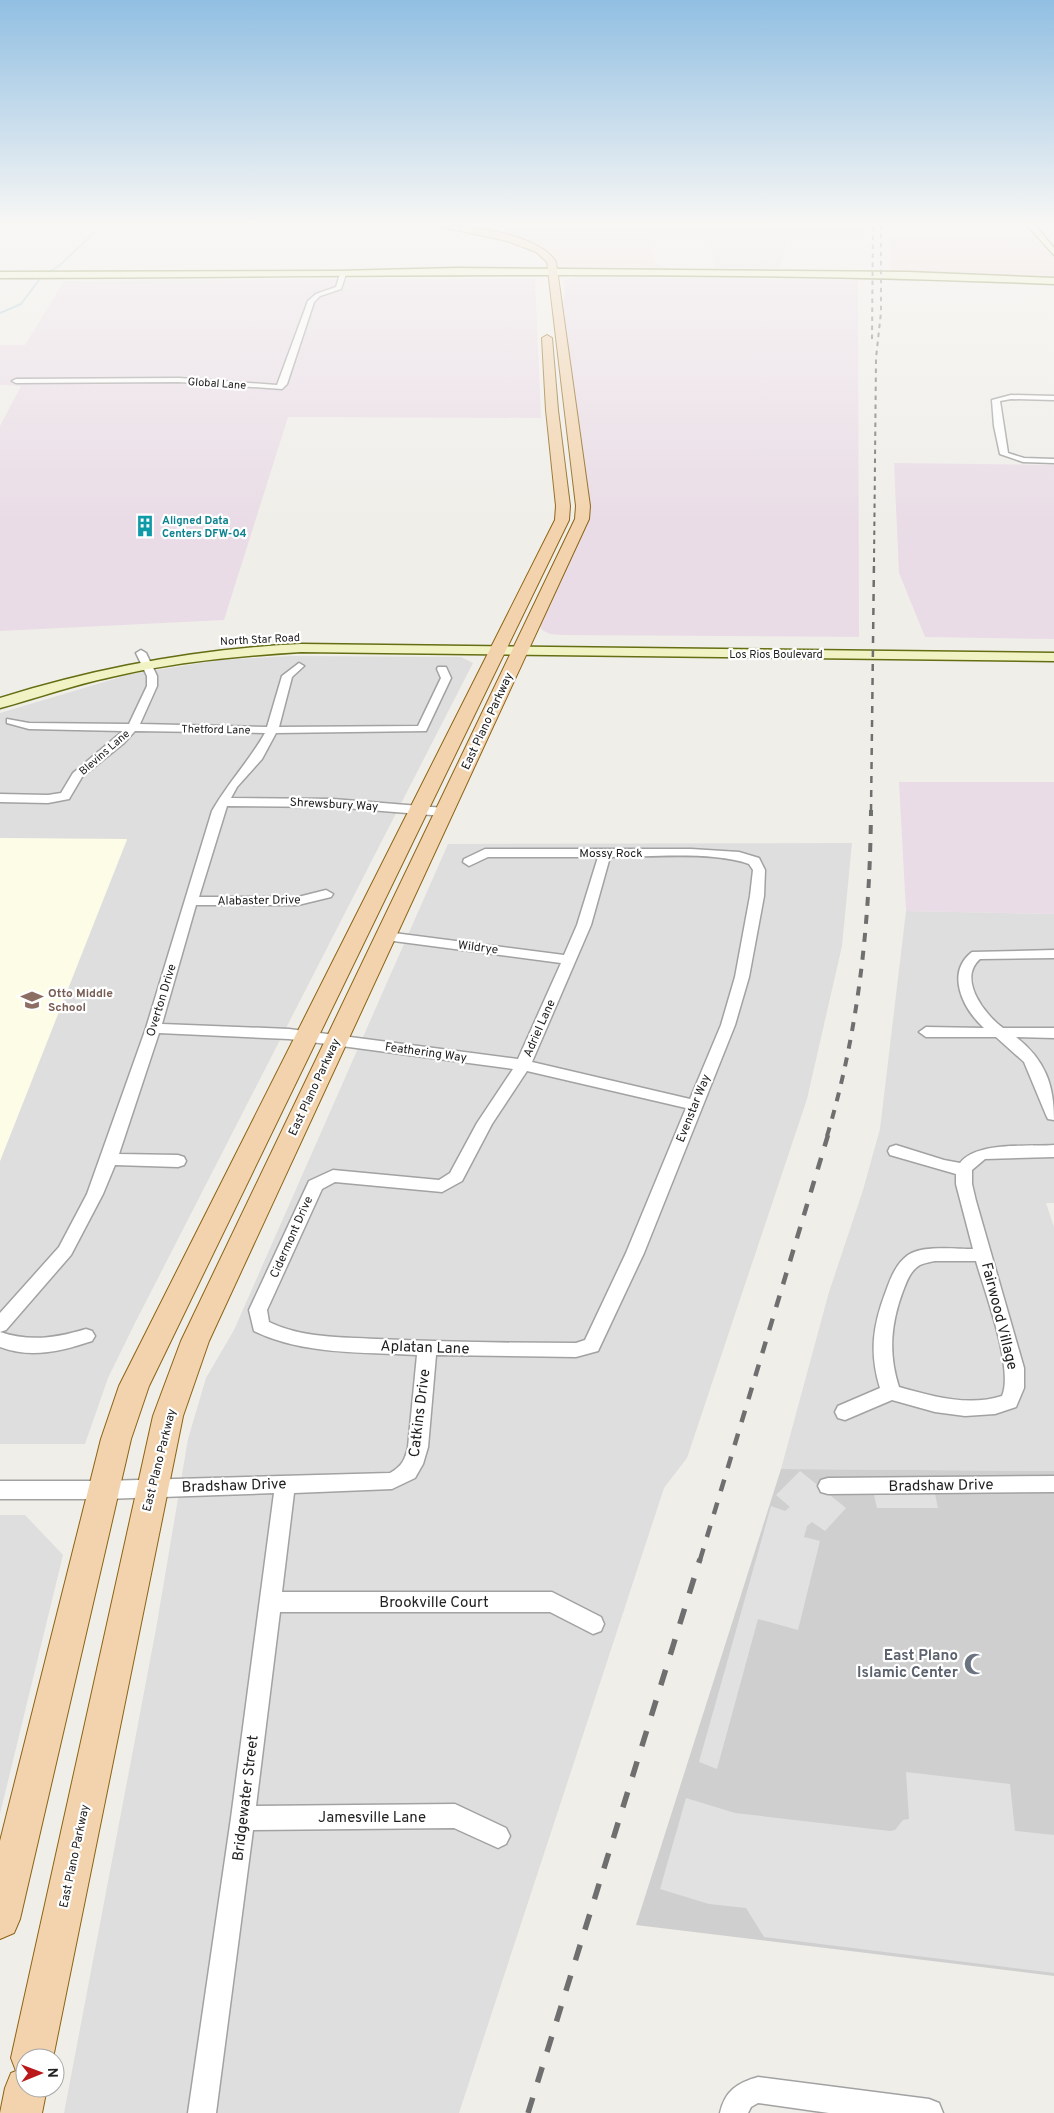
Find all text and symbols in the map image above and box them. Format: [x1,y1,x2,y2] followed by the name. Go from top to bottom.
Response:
[187,375,247,393] street label: Global Lane
[132,513,158,539] building icon: Aligned Data Centers DFW-04
[162,514,247,541] place label: Aligned Data Centers DFW-04
[220,631,300,649] street label: North Star Road
[729,648,823,662] street label: Los Rios Boulevard
[458,670,517,773] street label: East Plano Parkway
[181,722,251,738] street label: Thetford Lane
[76,727,133,779] street label: Blevins Lane
[289,795,379,815] street label: Shrewsbury Way
[579,846,643,862] street label: Mossy Rock
[217,892,301,910] street label: Alabaster Drive
[457,938,499,958] street label: Wildrye
[143,962,181,1039] street label: Overton Drive
[48,986,113,1016] place label: Otto Middle School
[19,987,45,1013] school or university icon: Otto Middle School
[520,997,560,1060] street label: Adriel Lane
[285,1036,344,1139] street label: East Plano Parkway
[384,1039,468,1067] street label: Feathering Way
[673,1072,715,1145] street label: Evenstar Way
[267,1194,317,1281] street label: Cidermont Drive
[976,1261,1021,1372] street label: Fairwood Village
[380,1337,470,1360] street label: Aplatan Lane
[406,1368,435,1459] street label: Catkins Drive
[139,1407,181,1513] street label: East Plano Parkway
[181,1475,287,1498] street label: Bradshaw Drive
[888,1476,994,1497] street label: Bradshaw Drive
[379,1594,489,1613] street label: Brookville Court
[857,1647,959,1683] place label: East Plano Islamic Center
[962,1651,988,1677] mosque icon: East Plano Islamic Center
[229,1734,264,1862] street label: Bridgewater Street
[56,1803,94,1910] street label: East Plano Parkway
[318,1809,426,1828] street label: Jamesville Lane
[15,2048,65,2098] north arrow
[43,2068,60,2078] text: N

